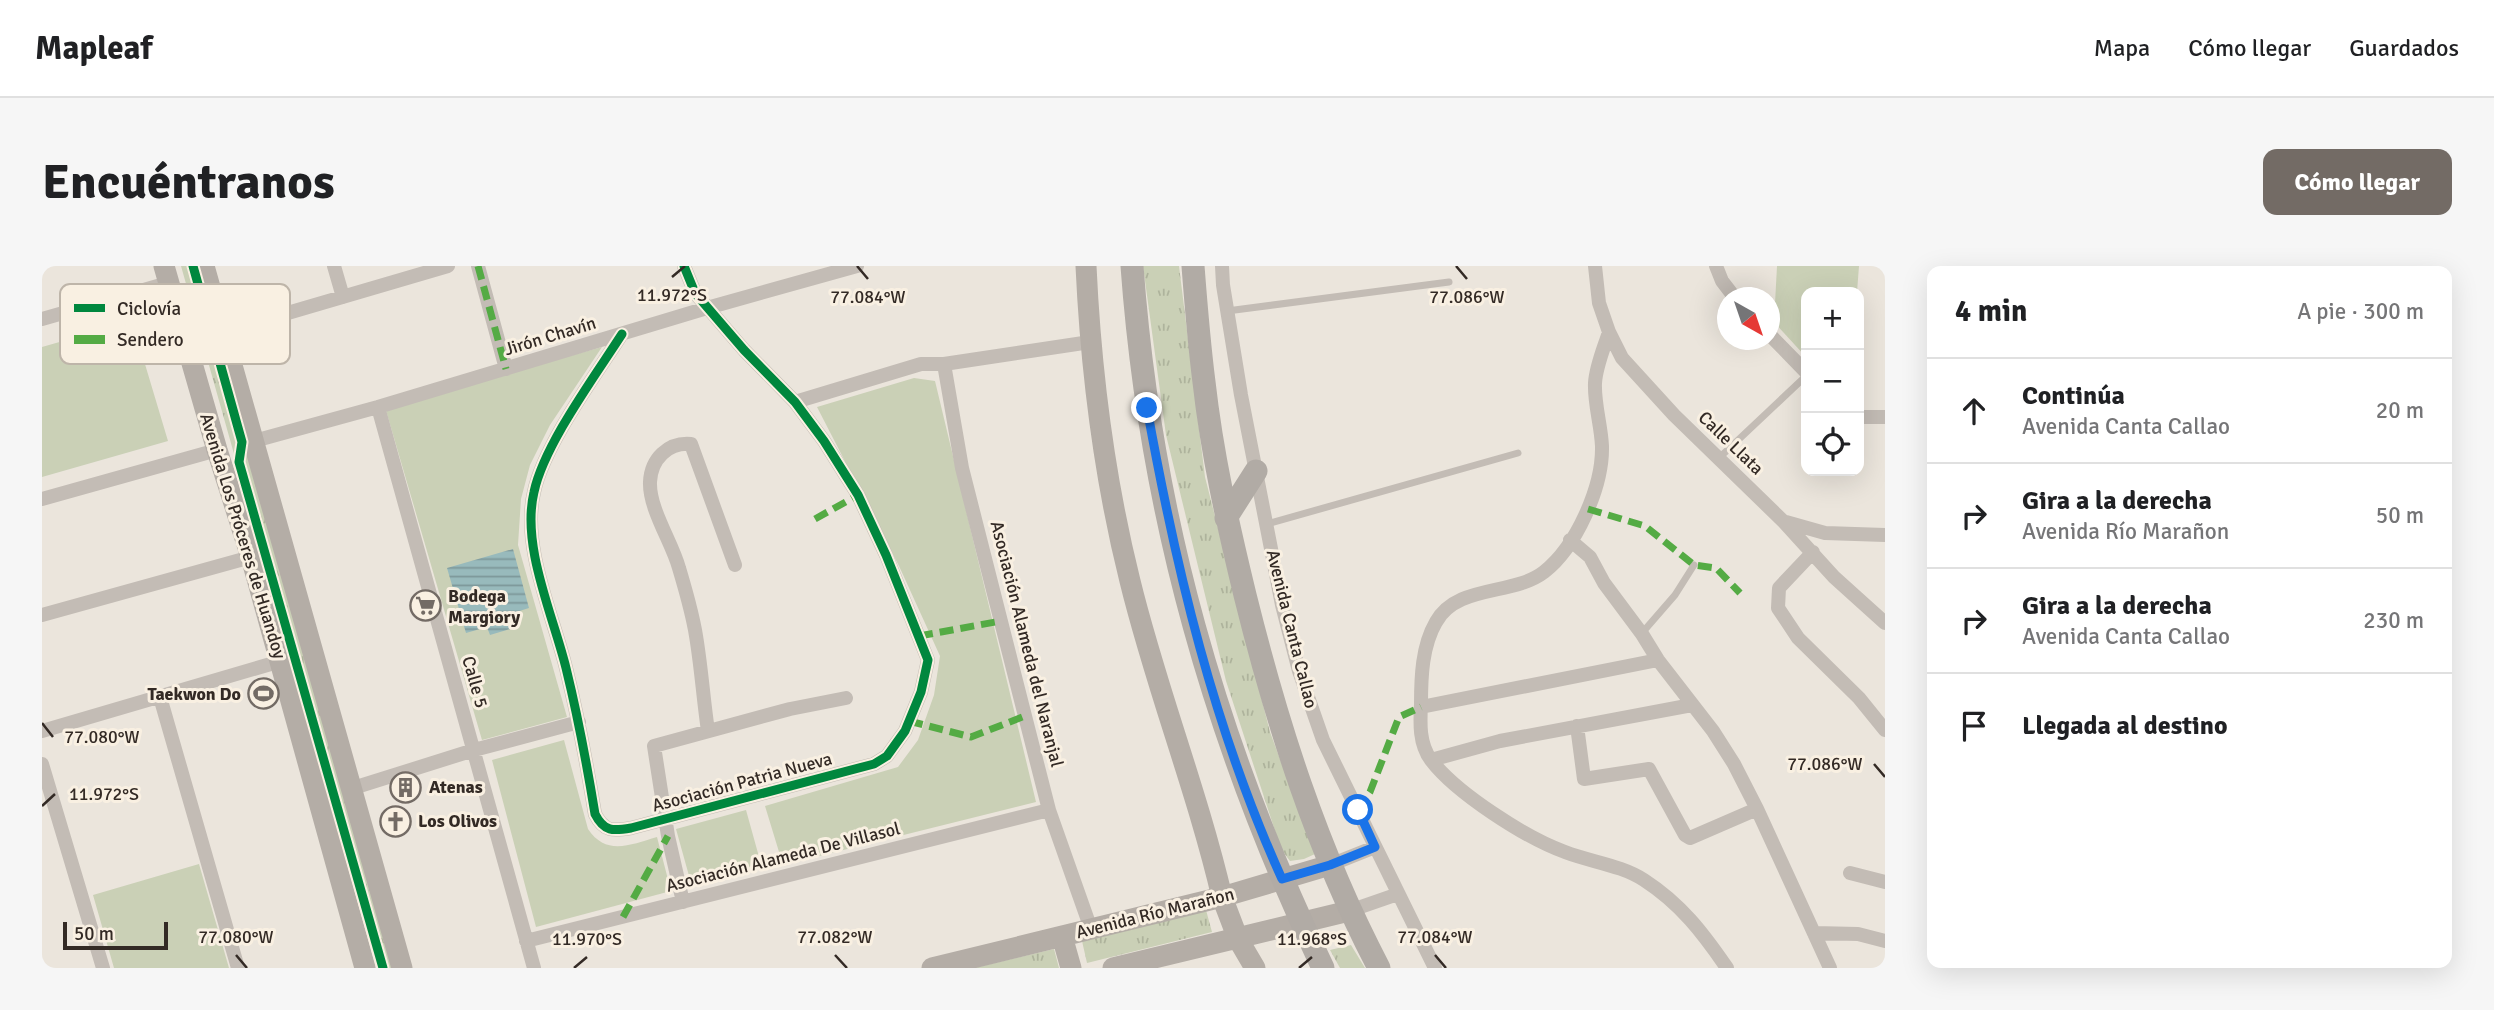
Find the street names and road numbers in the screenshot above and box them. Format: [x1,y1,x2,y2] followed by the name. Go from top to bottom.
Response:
[501,312,599,360] street label: Jirón Chavín
[1694,407,1768,479] street label: Calle Llata
[195,411,291,662] street label: Avenida Los Próceres de Huandoy
[986,519,1068,769] street label: Asociación Alameda del Naranjal
[1262,547,1322,711] street label: Avenida Canta Callao
[457,654,493,710] street label: Calle 5
[650,747,834,817] street label: Asociación Patria Nueva
[664,817,902,897] street label: Asociación Alameda De Villasol
[1074,883,1236,943] street label: Avenida Río Marañon

